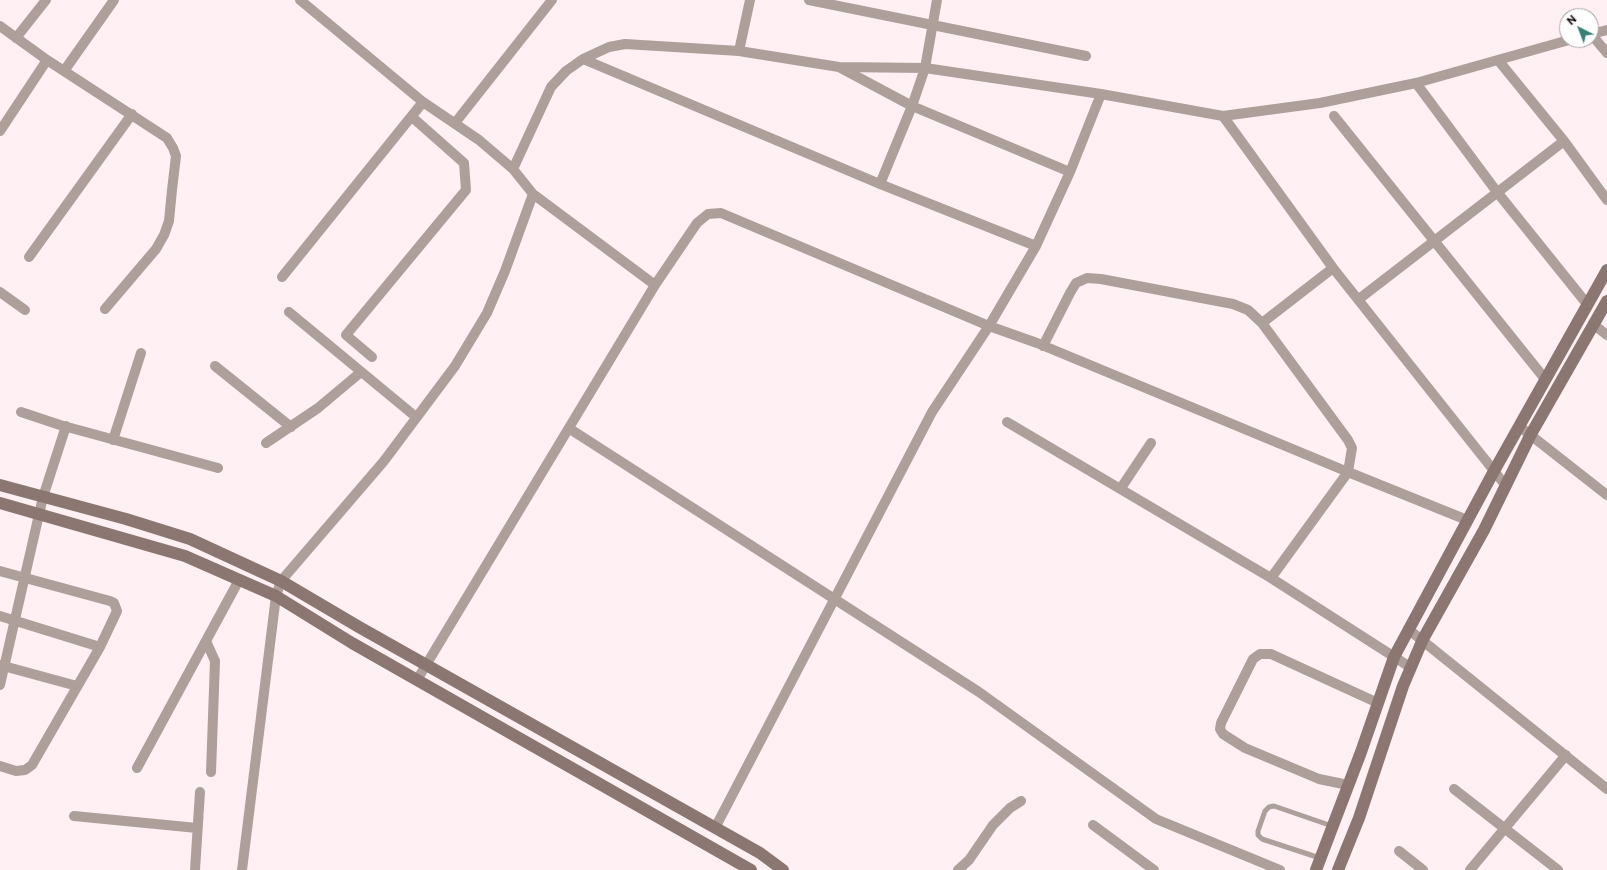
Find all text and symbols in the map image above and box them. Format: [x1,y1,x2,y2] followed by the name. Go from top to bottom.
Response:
[1559,8,1599,48] north arrow
[1564,12,1579,27] text: N

